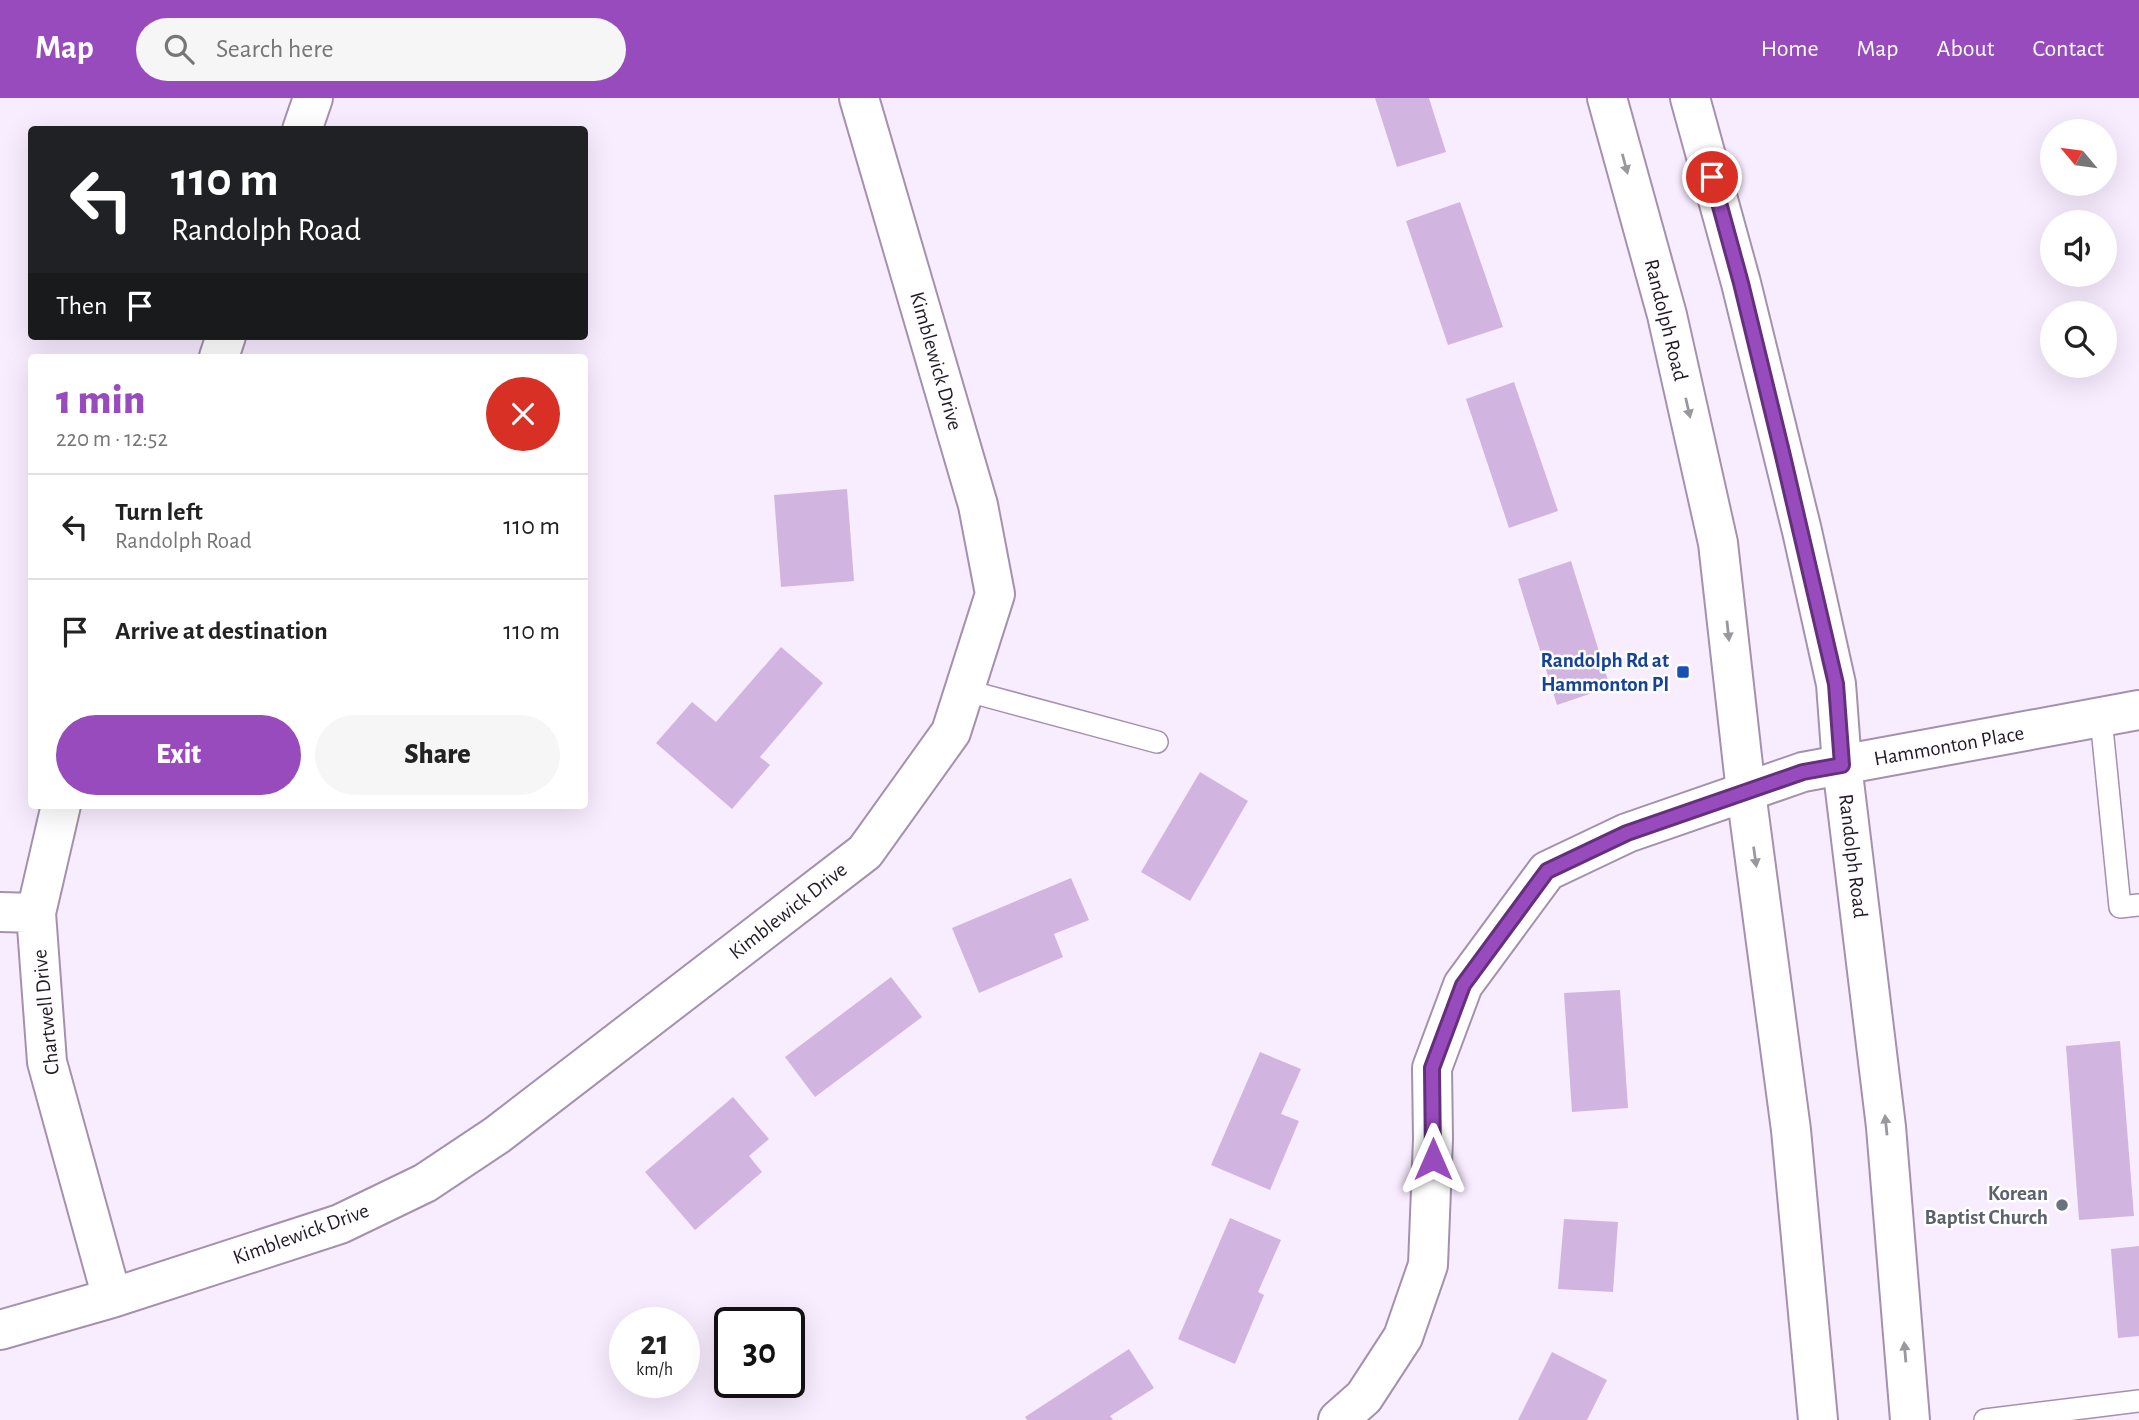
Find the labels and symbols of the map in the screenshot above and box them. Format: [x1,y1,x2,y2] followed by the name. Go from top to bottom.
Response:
[2040,119,2118,196] north arrow
[1682,147,1742,207] pin
[1620,153,1631,175] one-way arrow
[1641,257,1691,383] street label: Randolph Road
[906,289,966,433] street label: Kimblewick Drive
[1682,397,1693,419] one-way arrow
[1723,620,1734,642] one-way arrow
[1541,650,1669,695] place label: Randolph Rd at Hammonton Pl
[1675,664,1691,680] marker: Randolph Rd at Hammonton Pl
[1872,722,2026,770] street label: Hammonton Place
[1835,793,1871,919] street label: Randolph Road
[1750,846,1761,868] one-way arrow
[725,859,851,963] street label: Kimblewick Drive
[29,948,63,1076] street label: Chartwell Drive
[1880,1114,1891,1136] one-way arrow
[1396,1122,1470,1196] position arrow
[1924,1183,2048,1228] place label: Korean Baptist Church
[2054,1197,2070,1213] marker: Korean Baptist Church
[230,1200,372,1268] street label: Kimblewick Drive
[714,1307,805,1398] speed limit sign: 30
[1899,1341,1910,1363] one-way arrow

